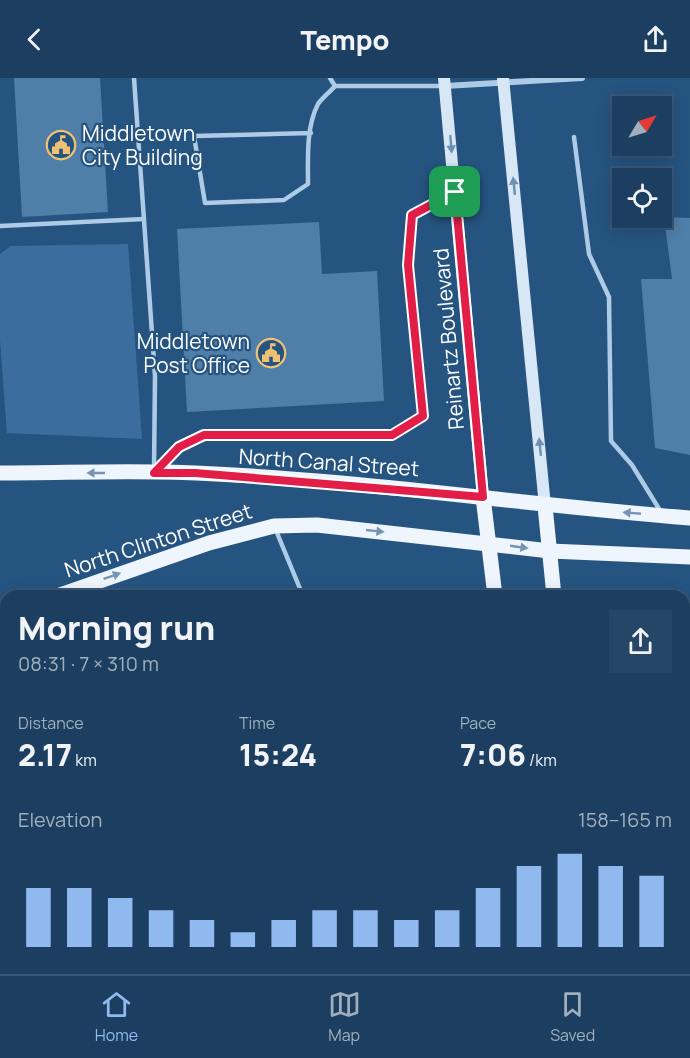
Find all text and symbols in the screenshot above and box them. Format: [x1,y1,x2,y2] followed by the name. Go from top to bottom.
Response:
[301,21,389,58] text: Tempo
[18,23,51,56] icon: back
[639,23,672,56] icon: share
[612,96,672,156] north arrow
[612,96,672,228] map controls
[82,119,203,171] place label: Middletown City Building
[45,129,77,161] public building icon: Middletown City Building
[446,135,456,154] one-way arrow
[429,166,480,217] pin
[612,168,672,228] button: locate
[438,175,471,208] icon: arrive
[509,176,519,195] one-way arrow
[426,247,470,431] street label: Reinartz Boulevard
[137,327,250,379] place label: Middletown Post Office
[255,337,287,369] public building icon: Middletown Post Office
[535,438,544,457] one-way arrow
[238,442,420,482] street label: North Canal Street
[86,468,105,478] one-way arrow
[61,496,255,584] street label: North Clinton Street
[622,508,641,518] one-way arrow
[366,526,385,536] one-way arrow
[510,542,529,551] one-way arrow
[103,571,121,581] one-way arrow
[18,605,215,650] text: Morning run
[609,610,672,673] button: share
[18,650,159,677] text: 08:31 · 7 × 310 m
[18,712,84,734] text: Distance
[239,712,275,734] text: Time
[460,712,496,734] text: Pace
[18,734,72,775] text: 2.17
[239,734,317,775] text: 15:24
[460,734,526,775] text: 7:06
[72,749,97,771] text: km
[526,749,557,771] text: /km
[18,806,102,833] text: Elevation
[578,806,672,833] text: 158–165 m
[95,988,138,1046] tab: Home
[328,988,361,1046] tab: Map
[550,988,595,1046] tab: Saved

